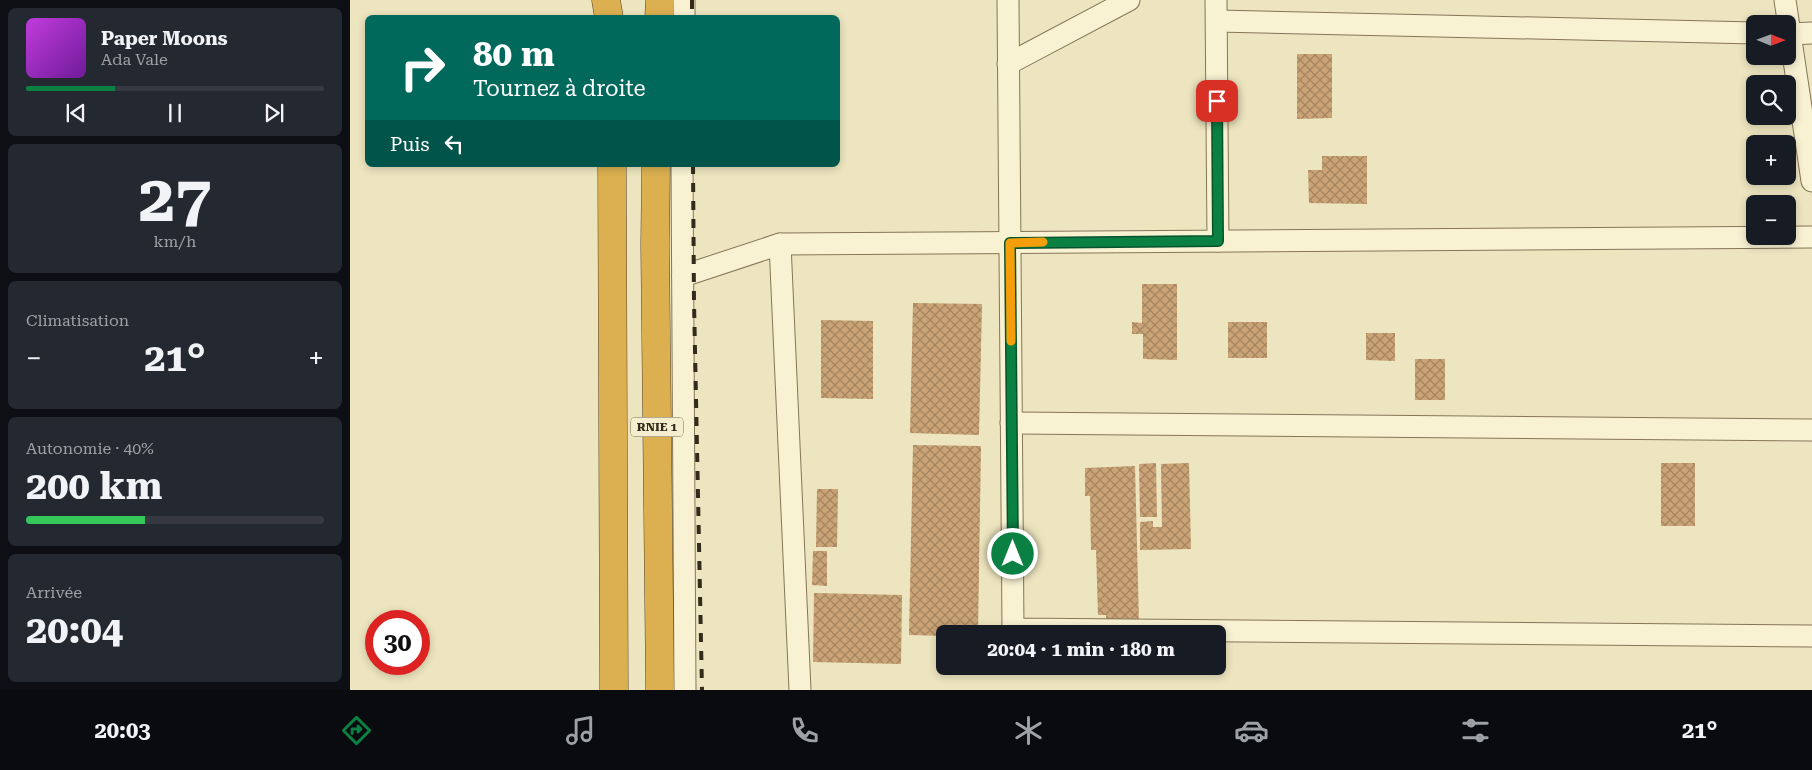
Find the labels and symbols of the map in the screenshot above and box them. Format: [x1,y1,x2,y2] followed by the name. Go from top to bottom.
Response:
[1746,15,1796,65] north arrow
[1196,80,1238,122] pin
[631,418,683,437] road number: RNIE 1
[986,527,1038,579] position arrow
[365,610,430,675] speed limit sign: 30

